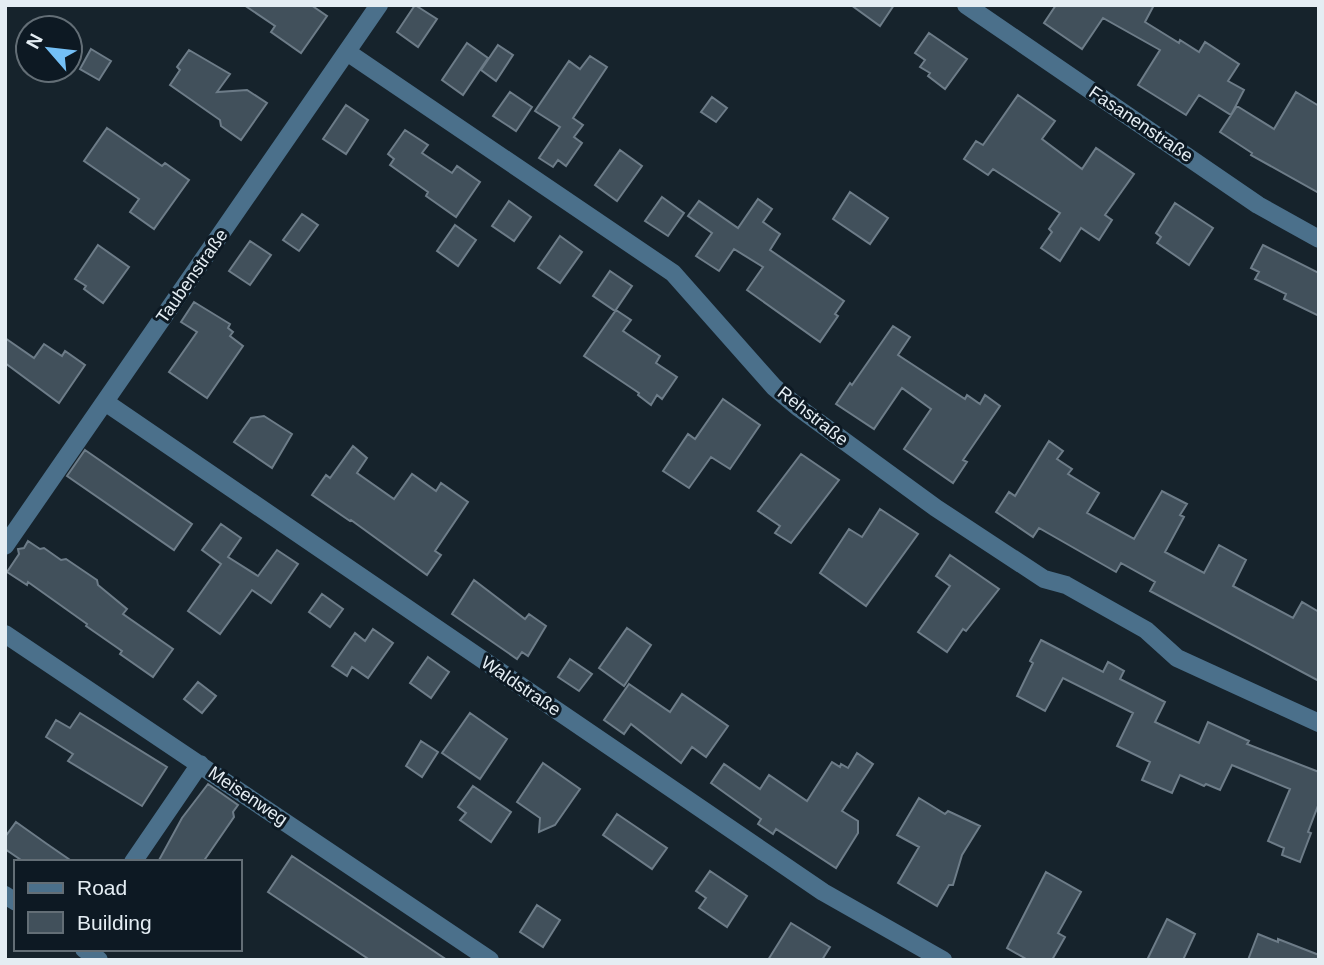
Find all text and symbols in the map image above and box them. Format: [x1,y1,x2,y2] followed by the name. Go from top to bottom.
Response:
[14,14,84,84] north arrow
[22,30,47,52] text: N
[1085,82,1197,166] street label: Fasanenstraße
[152,225,232,327] street label: Taubenstraße
[774,382,852,450] street label: Rehstraße
[478,652,564,720] street label: Waldstraße
[205,762,291,830] street label: Meisenweg
[14,860,242,951] legend
[77,876,127,899] text: Road
[77,911,152,934] text: Building

